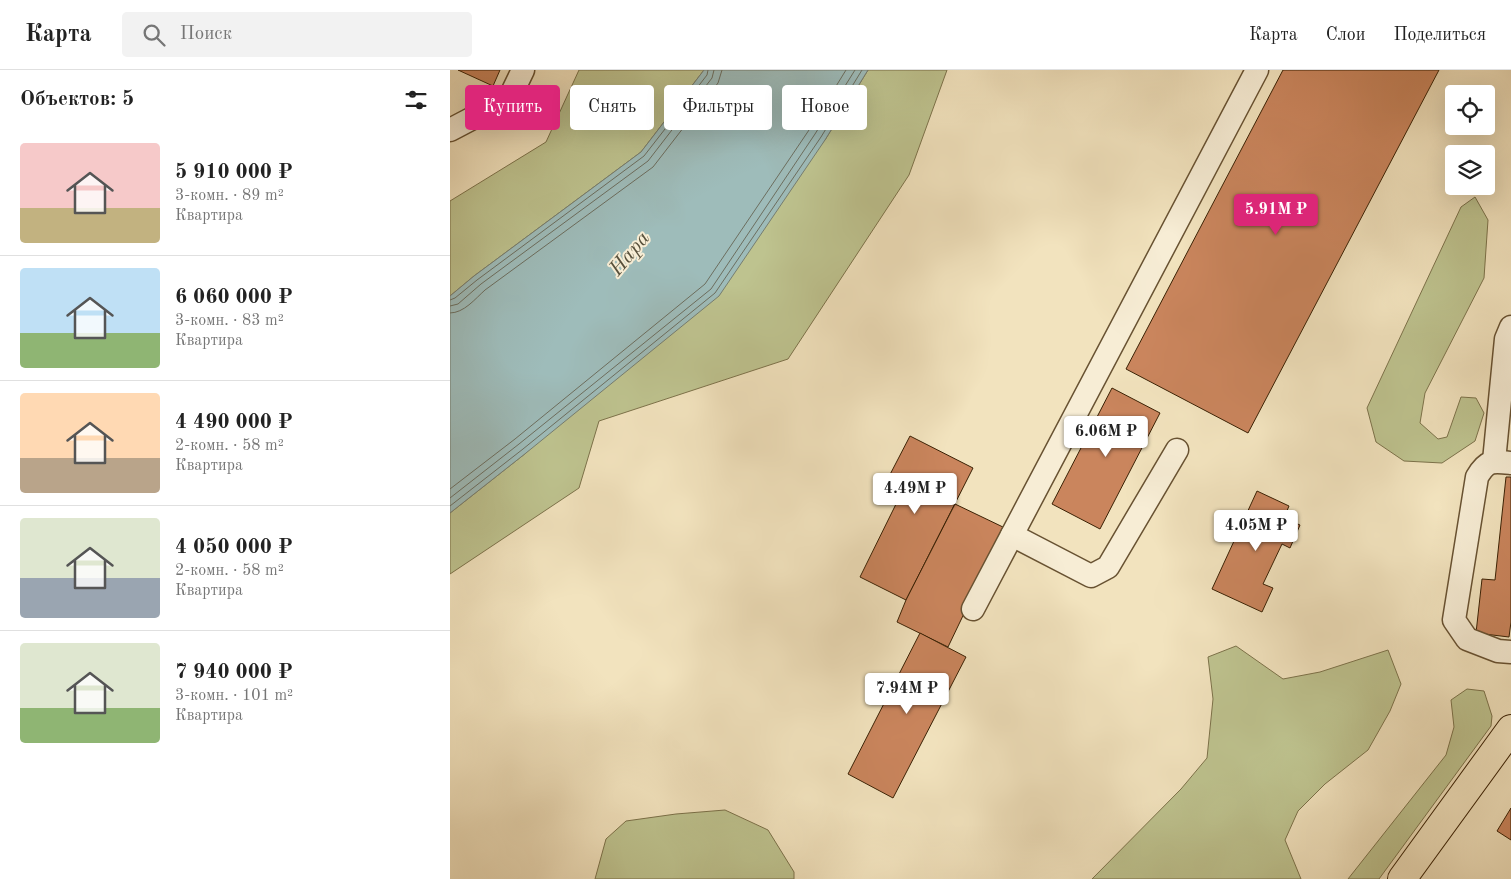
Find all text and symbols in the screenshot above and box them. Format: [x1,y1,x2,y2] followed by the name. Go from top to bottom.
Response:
[122,12,472,57] search box
[140,21,168,49] icon: search
[25,23,92,47] text: Карта
[180,25,232,44] text: Поиск
[1249,26,1298,44] text: Карта
[1326,26,1365,44] text: Слои
[1393,26,1486,44] text: Поделиться
[465,85,560,130] chip: Купить
[570,85,654,130] chip: Снять
[664,85,772,130] chip: Фильтры
[782,85,867,130] chip: Новое
[1445,85,1495,195] map controls
[1445,85,1495,135] button: locate
[402,86,430,114] icon: filters
[20,89,134,110] text: Объектов: 5
[1445,145,1495,195] button: layers
[175,162,293,183] text: 5 910 000 ₽
[60,163,120,223] icon: home
[175,188,284,204] text: 3-комн. · 89 m²
[1230,194,1322,236] pin: 5.91M ₽
[1245,202,1307,218] text: 5.91M ₽
[175,208,243,224] text: Квартира
[605,228,654,281] water label: Нара
[175,287,293,308] text: 6 060 000 ₽
[60,288,120,348] icon: home
[175,313,284,329] text: 3-комн. · 83 m²
[175,333,243,349] text: Квартира
[175,412,293,433] text: 4 490 000 ₽
[60,413,120,473] icon: home
[1060,416,1152,458] pin: 6.06M ₽
[1075,424,1137,440] text: 6.06M ₽
[175,438,284,454] text: 2-комн. · 58 m²
[175,458,243,474] text: Квартира
[869,472,961,515] pin: 4.49M ₽
[884,481,946,497] text: 4.49M ₽
[1210,510,1302,552] pin: 4.05M ₽
[1225,518,1287,534] text: 4.05M ₽
[175,537,293,558] text: 4 050 000 ₽
[60,538,120,598] icon: home
[175,563,284,579] text: 2-комн. · 58 m²
[175,583,243,599] text: Квартира
[175,662,293,683] text: 7 940 000 ₽
[60,663,120,723] icon: home
[861,672,953,715] pin: 7.94M ₽
[876,681,938,697] text: 7.94M ₽
[175,688,293,704] text: 3-комн. · 101 m²
[175,708,243,724] text: Квартира

